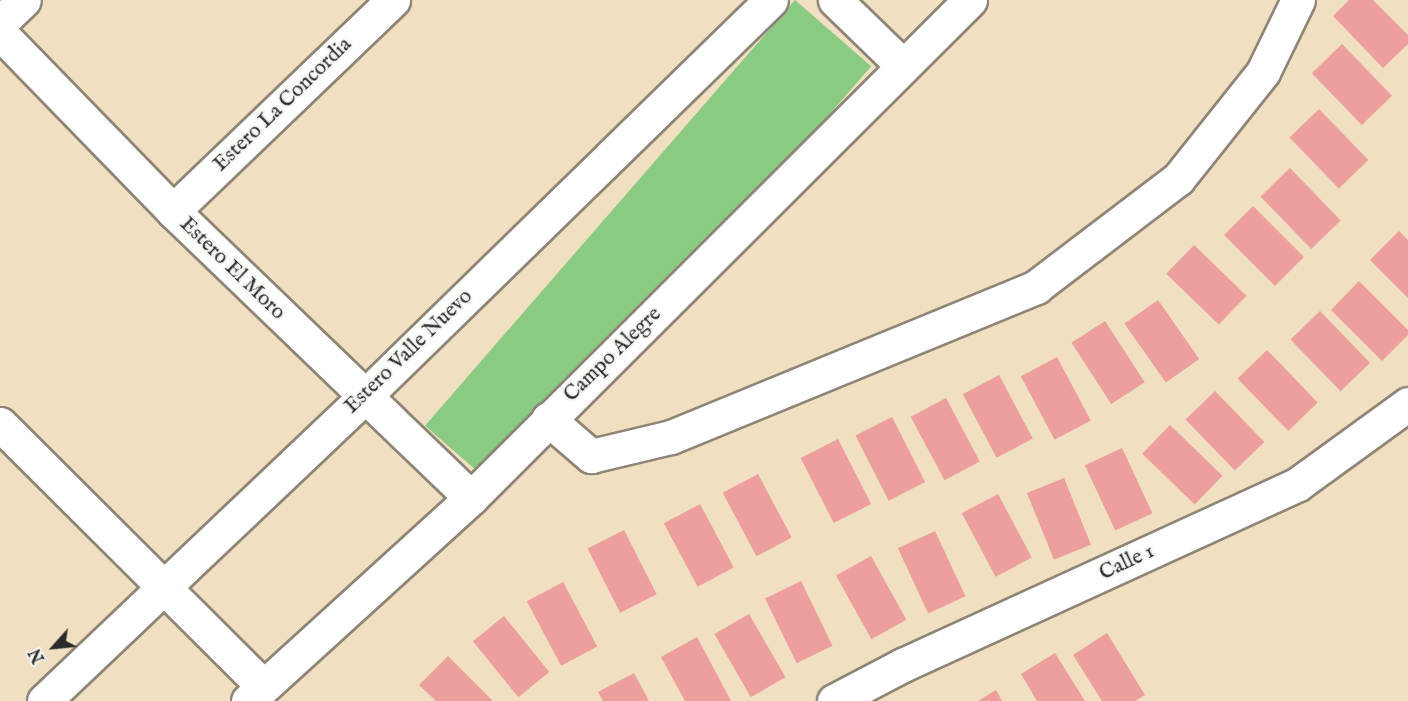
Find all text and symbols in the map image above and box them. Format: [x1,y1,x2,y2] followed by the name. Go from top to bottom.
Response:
[209,33,357,177] street label: Estero La Concordia
[174,212,290,326] street label: Estero El Moro
[340,285,478,419] street label: Estero Valle Nuevo
[559,302,667,408] street label: Campo Alegre
[1096,539,1158,587] street label: Calle 1
[24,617,84,677] north arrow
[26,644,50,666] text: N

